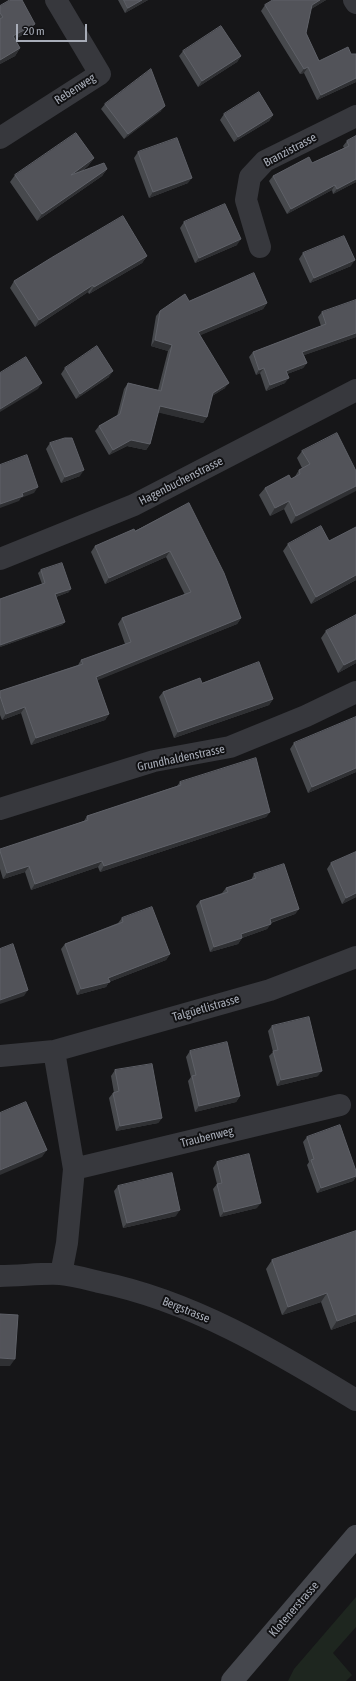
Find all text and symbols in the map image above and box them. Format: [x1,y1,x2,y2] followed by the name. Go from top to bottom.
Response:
[18,16,89,42] scale bar
[23,24,45,38] text: 20 m
[52,70,98,108] street label: Rebenweg
[261,130,319,170] street label: Branzistrasse
[137,454,225,508] street label: Hagenbuchenstrasse
[136,742,226,774] street label: Grundhaldenstrasse
[171,992,241,1024] street label: Talgüetlistrasse
[179,1124,235,1150] street label: Traubenweg
[160,1294,212,1326] street label: Bergstrasse
[266,1578,322,1640] street label: Klotenerstrasse

